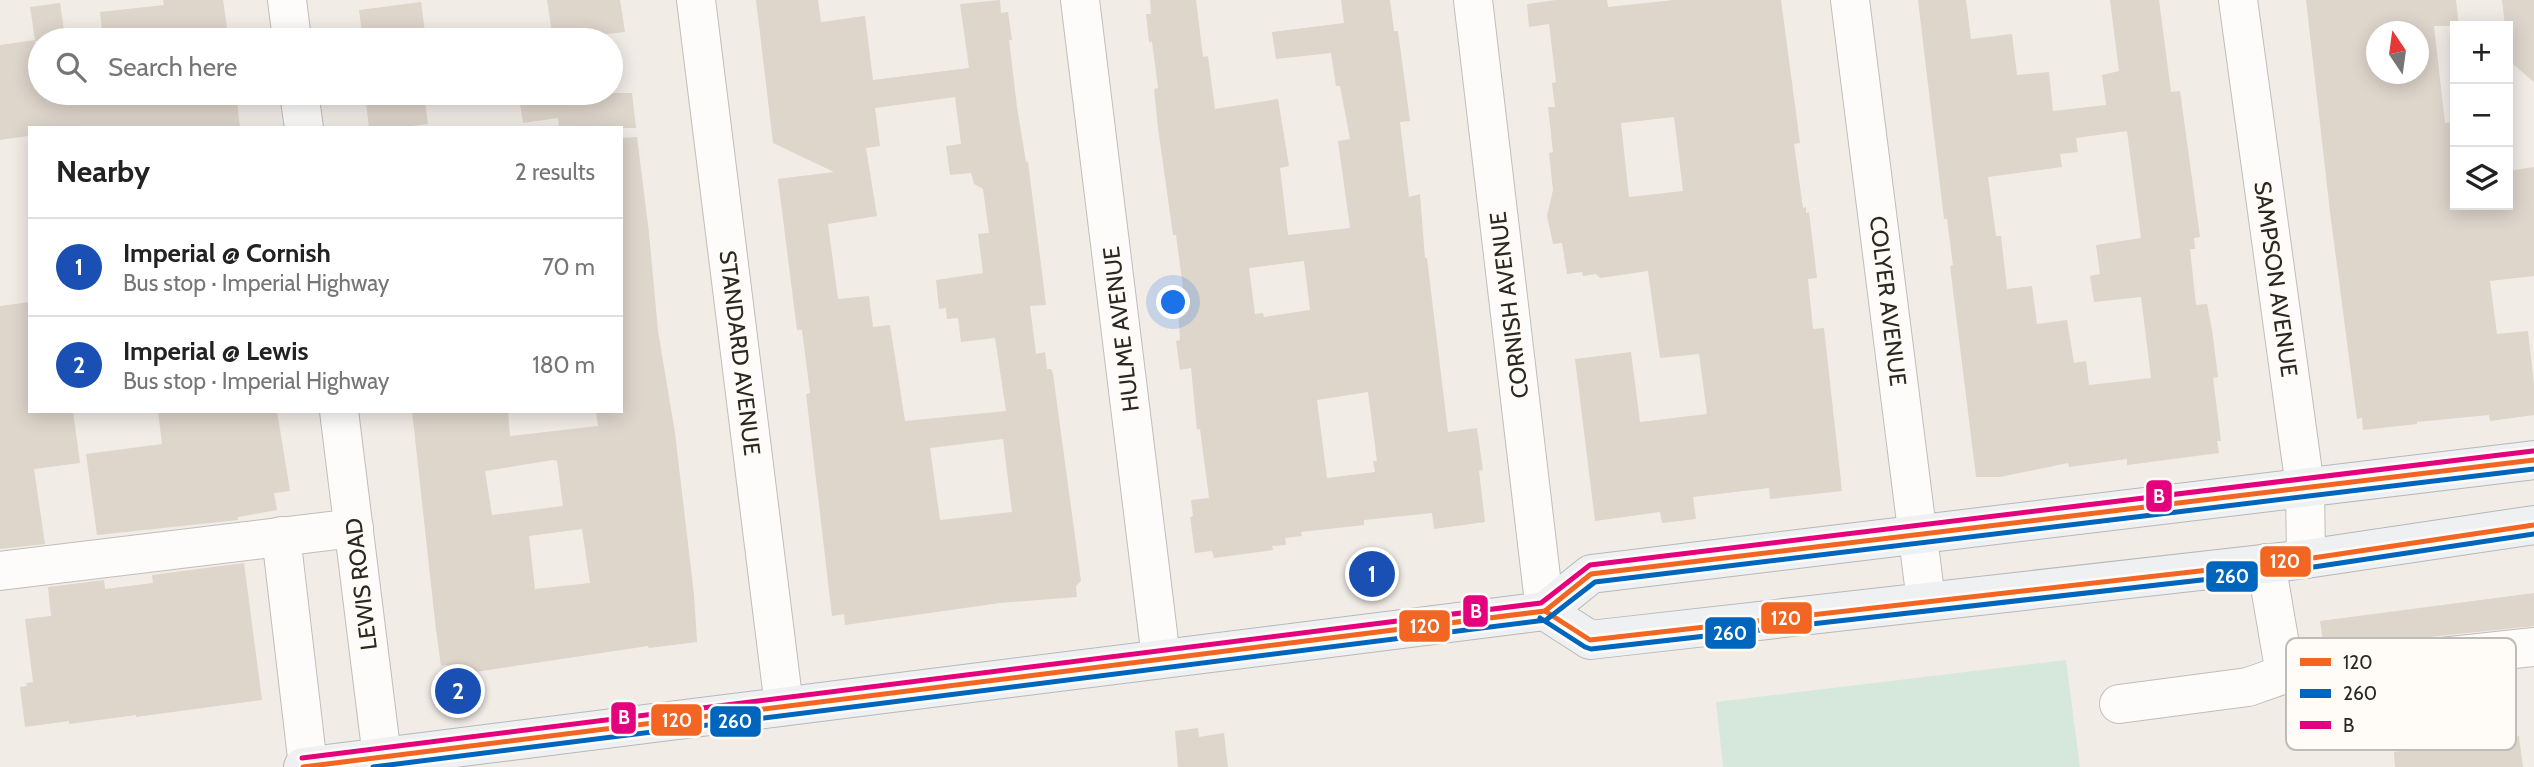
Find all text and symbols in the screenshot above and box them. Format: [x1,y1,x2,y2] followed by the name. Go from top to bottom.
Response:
[2366,21,2429,84] north arrow
[2450,21,2513,210] map controls
[2450,21,2513,84] button: +
[28,28,623,105] search box
[52,48,90,86] icon: search
[108,51,237,83] text: Search here
[2450,84,2513,147] button: −
[2450,147,2513,210] button: layers
[56,153,150,190] text: Nearby
[515,158,595,186] text: 2 results
[2248,179,2304,379] street label: SAMPSON AVENUE
[1484,210,1534,400] street label: CORNISH AVENUE
[1864,214,1912,388] street label: COLYER AVENUE
[123,237,331,269] text: Imperial @ Cornish
[1097,245,1145,413] street label: HULME AVENUE
[714,249,766,457] street label: STANDARD AVENUE
[75,253,83,281] text: 1
[542,253,595,281] text: 70 m
[123,269,389,297] text: Bus stop · Imperial Highway
[1156,285,1190,319] your location
[123,335,308,367] text: Imperial @ Lewis
[73,351,85,379] text: 2
[532,351,595,379] text: 180 m
[123,367,389,395] text: Bus stop · Imperial Highway
[2145,479,2173,513] line badge: B
[2153,485,2165,508] text: B
[339,516,383,652] street label: LEWIS ROAD
[2259,545,2312,578] line badge: 120
[1349,548,1395,600] pin: 1
[2270,550,2300,573] text: 120
[2205,560,2259,593] line badge: 260
[2215,565,2249,588] text: 260
[1462,594,1489,628] line badge: B
[1470,600,1482,623] text: B
[1760,601,1813,635] line badge: 120
[1771,607,1801,630] text: 120
[1398,609,1451,643] line badge: 120
[1410,615,1440,638] text: 120
[1704,616,1757,650] line badge: 260
[1713,622,1747,645] text: 260
[2286,638,2516,750] legend
[2343,651,2372,674] text: 120
[435,665,481,717] pin: 2
[2343,682,2377,705] text: 260
[610,701,637,735] line badge: B
[650,703,703,737] line badge: 120
[709,705,762,738] line badge: 260
[618,706,630,729] text: B
[662,709,692,732] text: 120
[718,710,752,733] text: 260
[2343,714,2354,737] text: B

